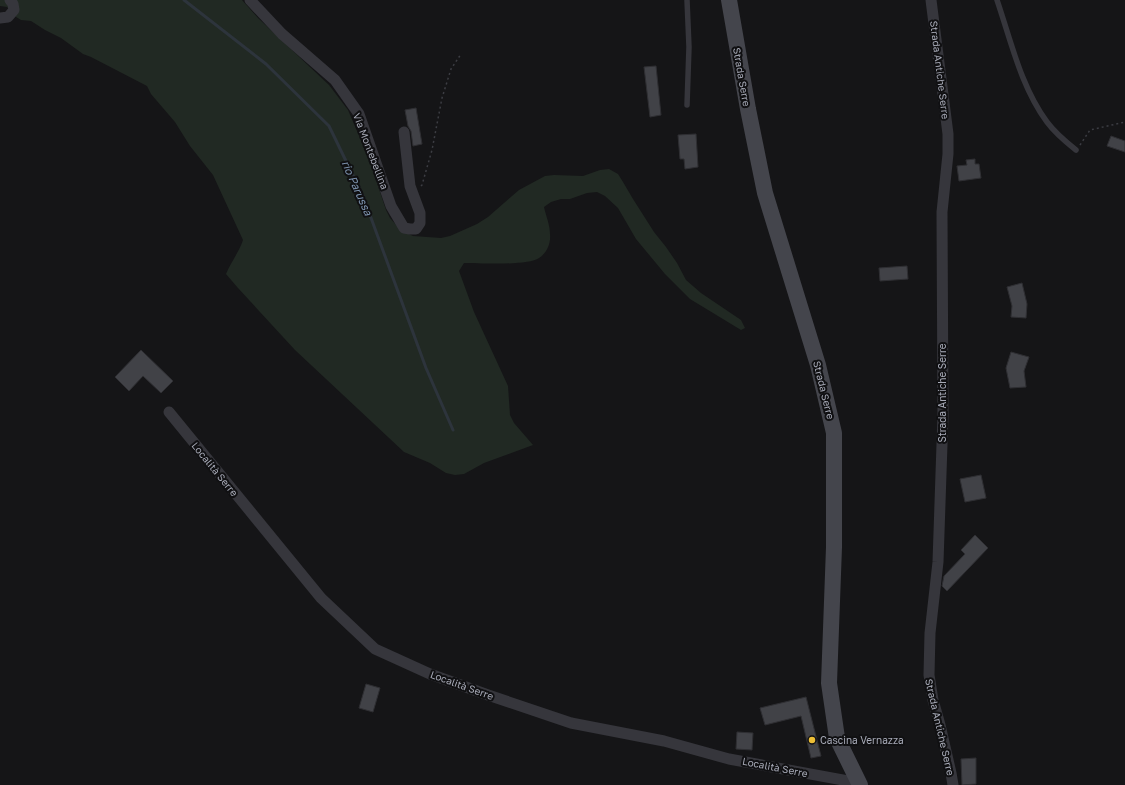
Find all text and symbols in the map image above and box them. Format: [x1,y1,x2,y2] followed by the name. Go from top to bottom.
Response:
[928,20,952,120] street label: Strada Antiche Serre
[731,47,753,108] street label: Strada Serre
[351,111,391,191] street label: Via Montebellina
[340,158,376,218] water label: rio Parussa
[936,343,948,442] street label: Strada Antiche Serre
[811,360,837,421] street label: Strada Serre
[189,439,241,499] street label: Località Serre
[429,668,495,702] street label: Località Serre
[923,677,957,777] street label: Strada Antiche Serre
[820,734,904,746] place label: Cascina Vernazza
[807,735,817,745] marker: Cascina Vernazza
[741,755,809,779] street label: Località Serre

